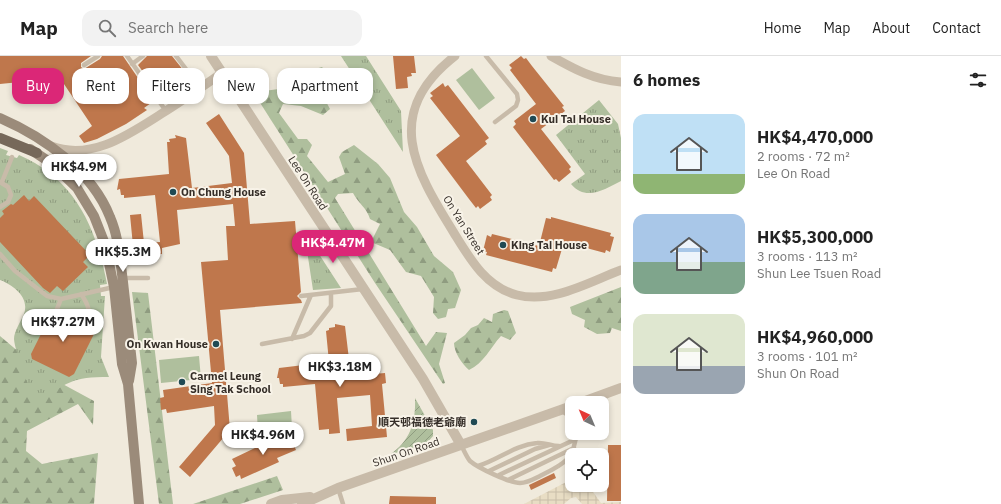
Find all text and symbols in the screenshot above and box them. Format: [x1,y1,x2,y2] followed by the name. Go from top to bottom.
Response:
[82,10,362,46] search box
[20,16,58,40] text: Map
[96,17,118,39] icon: search
[128,18,208,37] text: Search here
[764,19,801,37] text: Home
[823,19,850,37] text: Map
[872,19,910,37] text: About
[932,19,981,37] text: Contact
[12,68,64,104] chip: Buy
[72,68,129,104] chip: Rent
[137,68,205,104] chip: Filters
[213,68,269,104] chip: New
[277,68,373,104] chip: Apartment
[633,69,700,91] text: 6 homes
[967,69,989,91] icon: filters
[541,112,611,126] place label: Kui Tai House
[528,114,538,124] marker: Kui Tai House
[757,126,873,148] text: HK$4,470,000
[665,130,713,178] icon: home
[757,148,850,165] text: 2 rooms · 72 m²
[285,153,331,213] street label: Lee On Road
[42,154,116,188] pin: HK$4.9M
[51,158,107,175] text: HK$4.9M
[757,165,830,182] text: Lee On Road
[181,185,266,199] place label: On Chung House
[168,187,178,197] marker: On Chung House
[440,193,488,257] street label: On Yan Street
[757,226,873,248] text: HK$5,300,000
[292,230,374,264] pin: HK$4.47M
[665,230,713,278] icon: home
[301,234,365,251] text: HK$4.47M
[511,238,587,252] place label: King Tai House
[86,239,160,273] pin: HK$5.3M
[498,240,508,250] marker: King Tai House
[95,243,151,260] text: HK$5.3M
[757,248,858,265] text: 3 rooms · 113 m²
[757,265,881,282] text: Shun Lee Tsuen Road
[22,309,104,343] pin: HK$7.27M
[31,313,95,330] text: HK$7.27M
[757,326,873,348] text: HK$4,960,000
[665,330,713,378] icon: home
[127,337,208,351] place label: On Kwan House
[211,339,221,349] marker: On Kwan House
[757,348,858,365] text: 3 rooms · 101 m²
[299,354,381,388] pin: HK$3.18M
[308,358,372,375] text: HK$3.18M
[757,365,839,382] text: Shun On Road
[190,369,272,396] place label: Carmel Leung Sing Tak School
[177,377,187,387] marker: Carmel Leung Sing Tak School
[565,396,609,440] north arrow
[565,396,609,492] map controls
[378,415,466,429] place label: 順天邨福德老爺廟
[469,417,479,427] marker: 順天邨福德老爺廟
[222,422,304,456] pin: HK$4.96M
[231,426,295,443] text: HK$4.96M
[371,434,441,470] street label: Shun On Road
[565,448,609,492] button: locate

